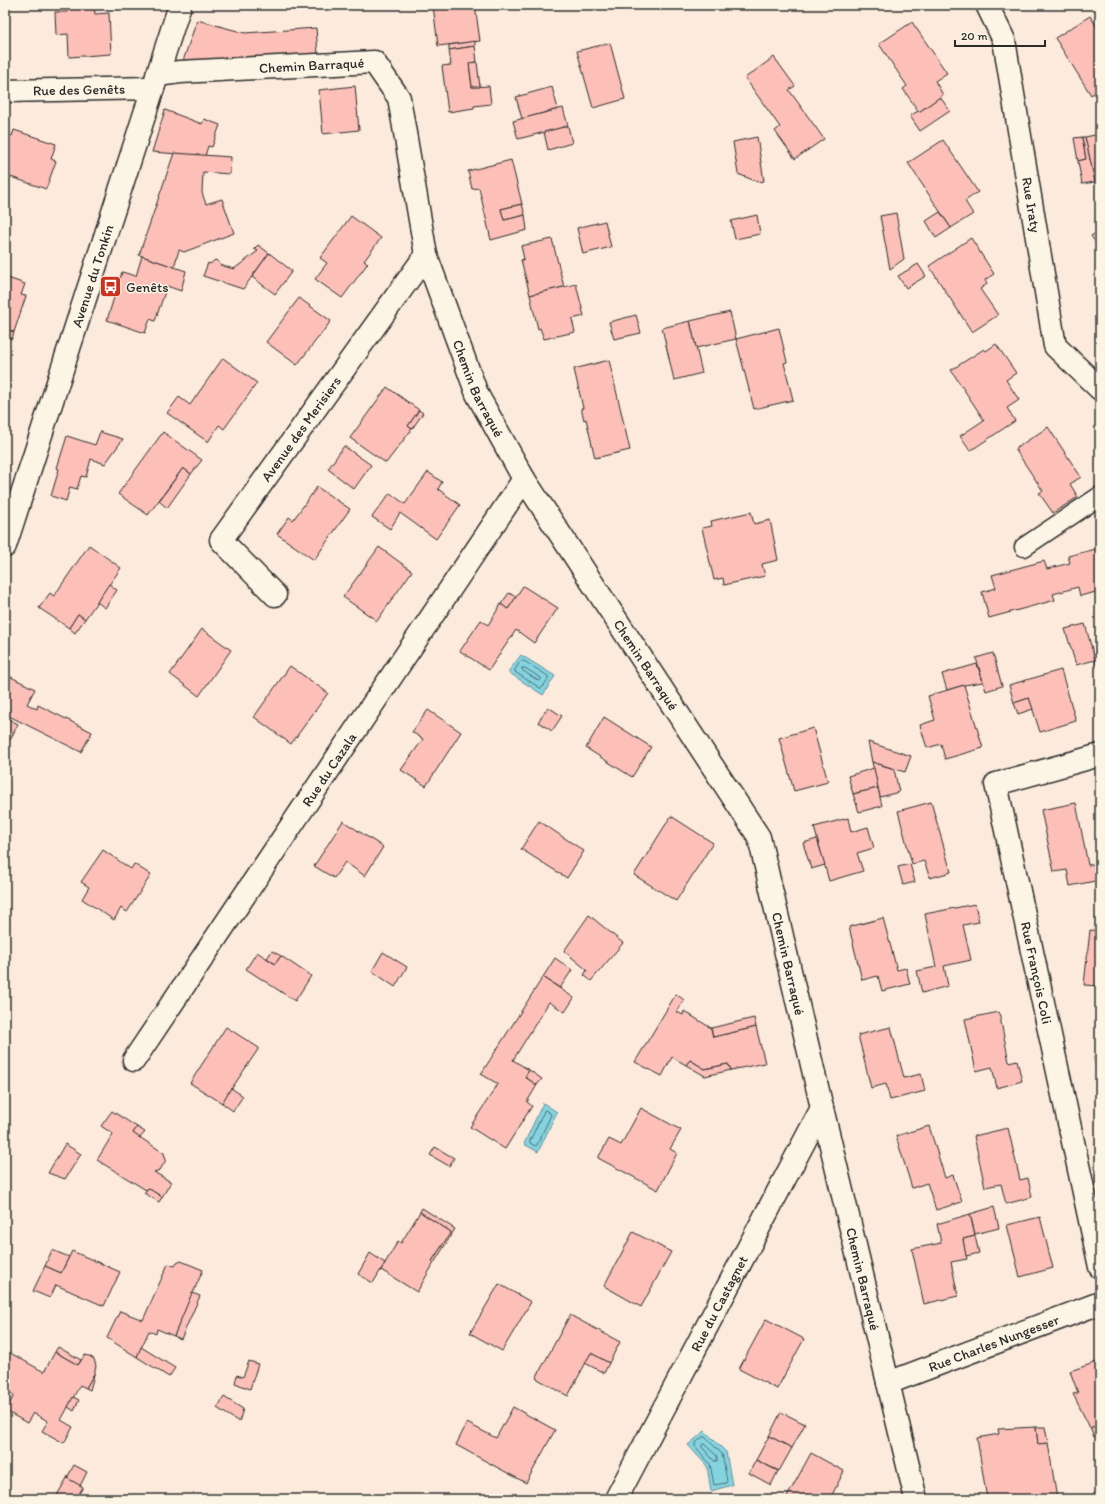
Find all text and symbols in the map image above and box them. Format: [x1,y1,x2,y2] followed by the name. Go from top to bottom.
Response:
[955,22,1045,48] scale bar
[961,29,988,43] text: 20 m
[259,55,365,77] street label: Chemin Barraqué
[33,81,125,99] street label: Rue des Genêts
[1018,176,1044,234] street label: Rue Iraty
[68,222,117,329] street label: Avenue du Tonkin
[97,274,123,300] bus stop icon: Genêts
[126,279,168,296] place label: Genêts
[449,337,507,441] street label: Chemin Barraqué
[258,373,345,485] street label: Avenue des Merisiers
[610,616,682,714] street label: Chemin Barraqué
[299,729,361,810] street label: Rue du Cazala
[768,911,808,1017] street label: Chemin Barraqué
[1017,920,1055,1025] street label: Rue François Coli
[842,1226,883,1332] street label: Chemin Barraqué
[687,1253,752,1355] street label: Rue du Castagnet
[926,1311,1062,1376] street label: Rue Charles Nungesser

